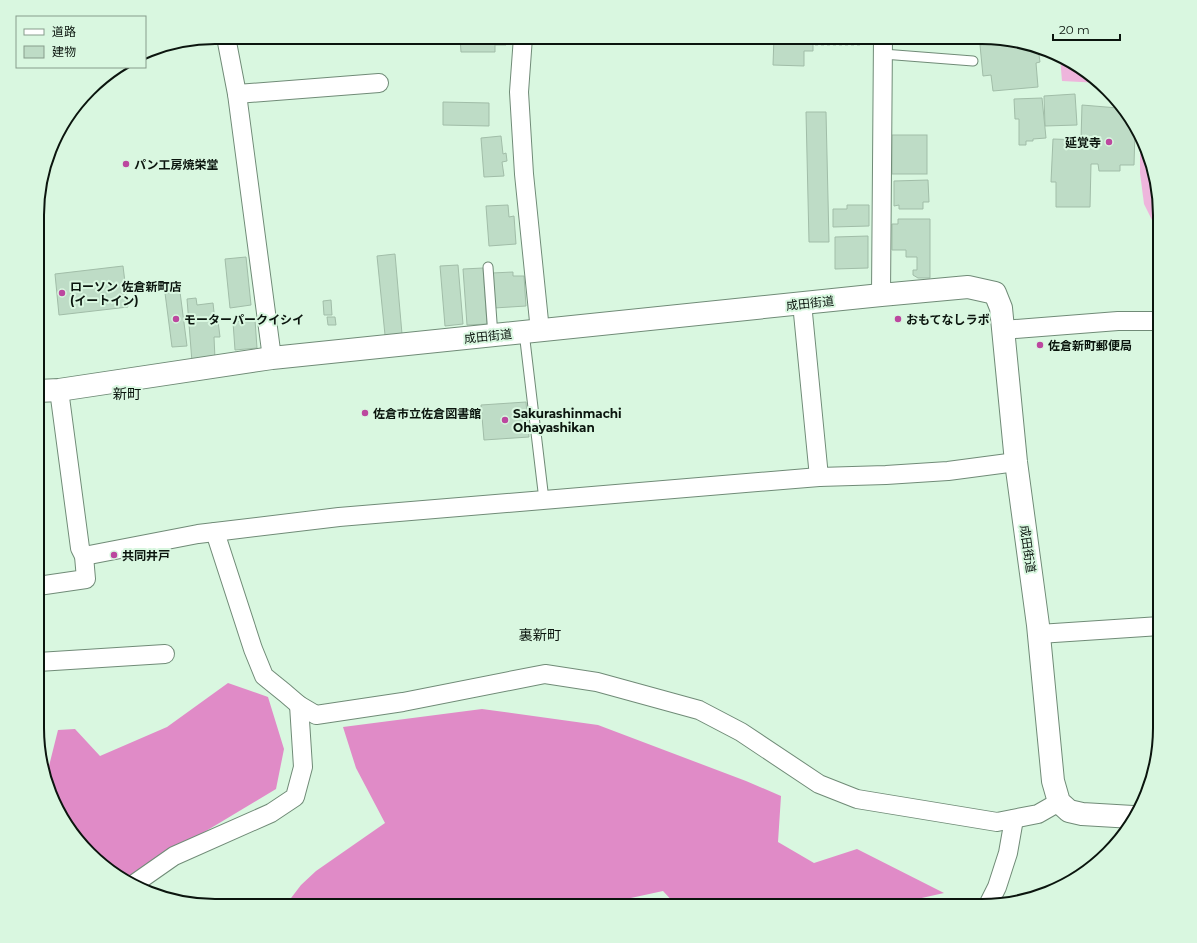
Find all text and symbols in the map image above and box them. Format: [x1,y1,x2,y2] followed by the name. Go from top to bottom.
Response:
[16,16,146,68] legend
[1053,16,1120,42] scale bar
[1059,22,1090,37] text: 20 m
[52,24,76,39] text: 道路
[52,44,76,59] text: 建物
[1065,135,1101,150] place label: 延覚寺
[1104,137,1114,147] marker: 延覚寺
[134,157,219,172] place label: パン工房焼栄堂
[121,159,131,169] marker: パン工房焼栄堂
[70,279,181,308] place label: ローソン 佐倉新町店 (イートイン)
[57,288,67,298] marker: ローソン 佐倉新町店 (イートイン)
[785,293,835,313] street label: 成田街道
[184,312,304,327] place label: モーターパークイシイ
[906,312,990,327] place label: おもてなしラボ
[171,314,181,324] marker: モーターパークイシイ
[893,314,903,324] marker: おもてなしラボ
[463,326,513,346] street label: 成田街道
[1048,338,1132,353] place label: 佐倉新町郵便局
[1035,340,1045,350] marker: 佐倉新町郵便局
[113,385,141,403] district label: 新町
[373,406,481,421] place label: 佐倉市立佐倉図書館
[513,406,622,435] place label: Sakurashinmachi Ohayashikan
[360,408,370,418] marker: 佐倉市立佐倉図書館
[500,415,510,425] marker: Sakurashinmachi Ohayashikan
[1017,524,1039,574] street label: 成田街道
[122,548,170,563] place label: 共同井戸
[109,550,119,560] marker: 共同井戸
[519,626,561,644] district label: 裏新町

